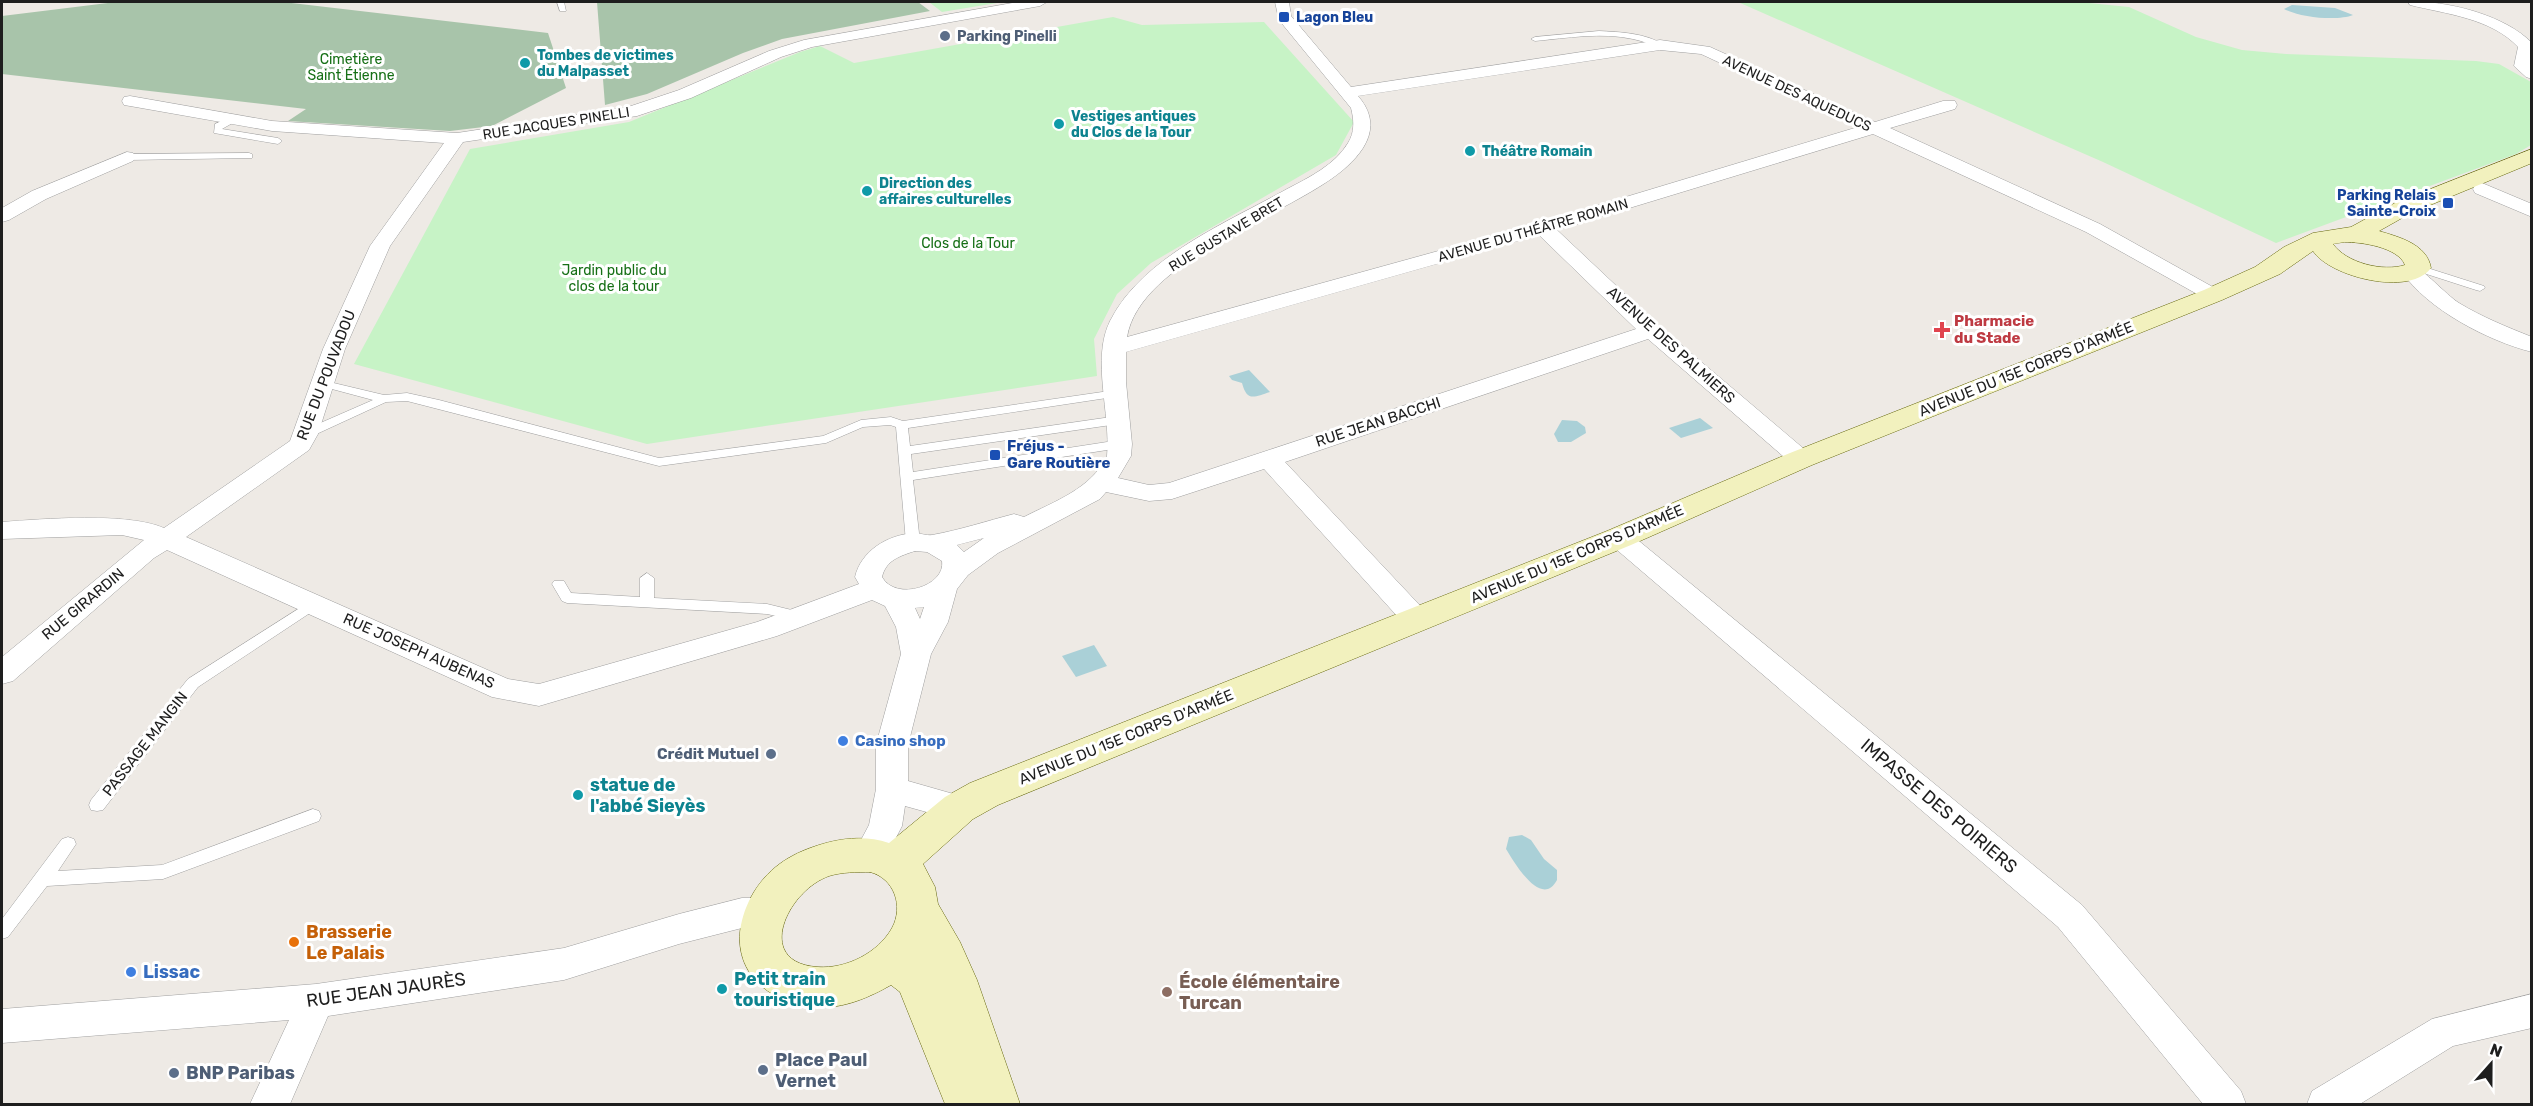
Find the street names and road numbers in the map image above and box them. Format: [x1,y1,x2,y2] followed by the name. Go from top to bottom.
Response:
[1720,51,1874,136] street label: AVENUE DES AQUEDUCS
[481,103,631,144] street label: RUE JACQUES PINELLI
[1166,193,1287,275] street label: RUE GUSTAVE BRET
[1436,194,1630,266] street label: AVENUE DU THÉÂTRE ROMAIN
[1603,283,1739,407] street label: AVENUE DES PALMIERS
[293,307,359,443] street label: RUE DU POUVADOU
[1916,318,2136,420] street label: AVENUE DU 15E CORPS D'ARMÉE
[1313,393,1443,451] street label: RUE JEAN BACCHI
[1468,501,1686,607] street label: AVENUE DU 15E CORPS D'ARMÉE
[38,564,128,644] street label: RUE GIRARDIN
[340,609,498,693] street label: RUE JOSEPH AUBENAS
[1016,686,1236,788] street label: AVENUE DU 15E CORPS D'ARMÉE
[99,688,191,800] street label: PASSAGE MANGIN
[1856,734,2022,878] street label: IMPASSE DES POIRIERS
[305,968,467,1012] street label: RUE JEAN JAURÈS

